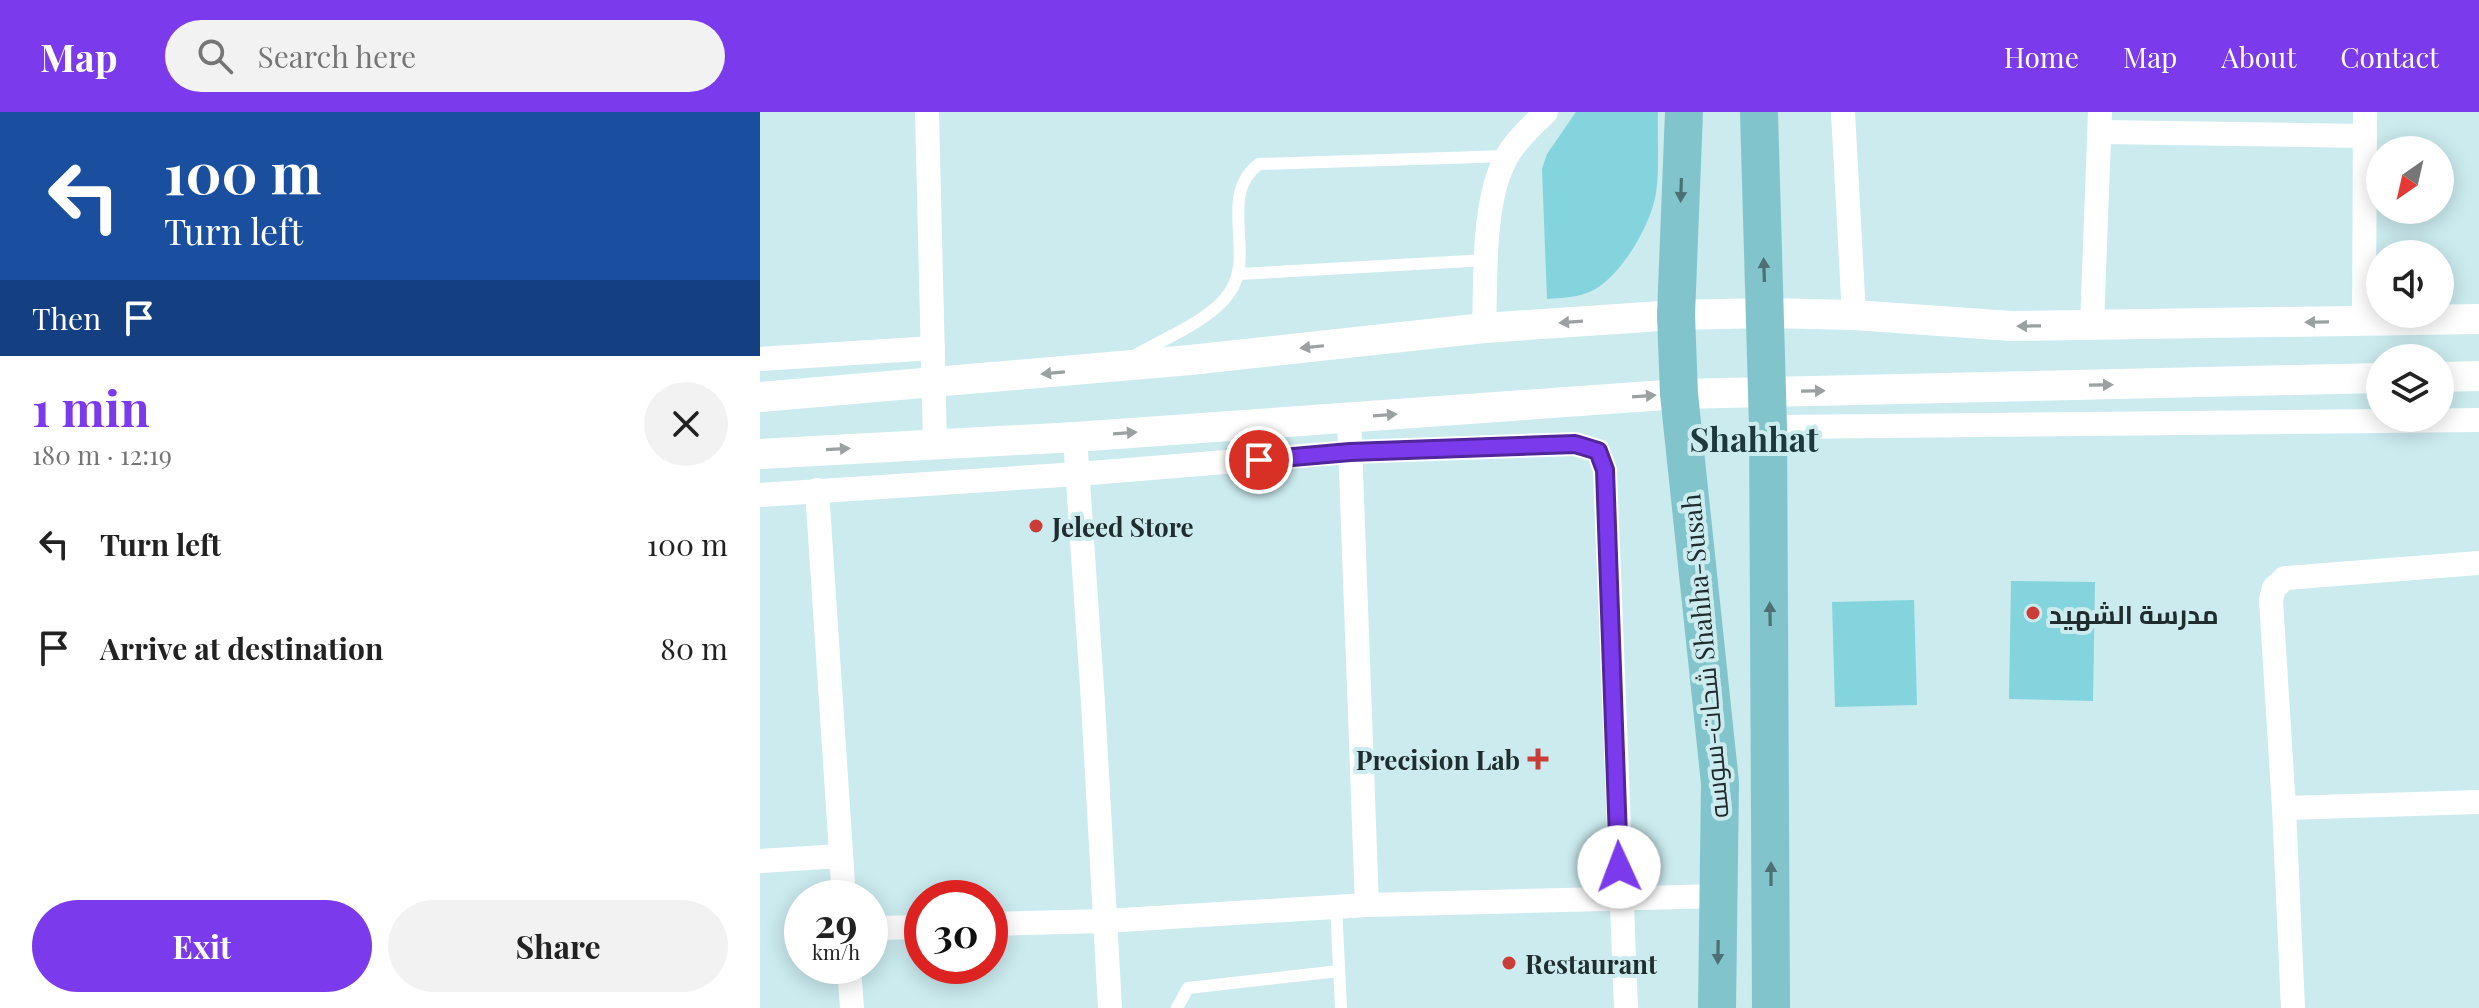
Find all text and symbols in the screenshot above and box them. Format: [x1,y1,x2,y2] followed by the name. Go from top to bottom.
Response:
[165,20,725,92] search box
[40,31,117,82] text: Map
[193,34,237,78] icon: search
[257,36,416,76] text: Search here
[2004,38,2079,75] text: Home
[2123,38,2177,75] text: Map
[2221,38,2296,75] text: About
[2340,38,2439,75] text: Contact
[164,134,321,209] text: 100 m
[2366,136,2454,224] north arrow
[2366,136,2454,432] map controls
[32,144,136,248] icon: left
[1675,178,1688,203] one-way arrow
[164,206,303,254] text: Turn left
[2366,240,2454,328] button: sound
[1758,257,1771,282] one-way arrow
[117,296,161,340] icon: arrive
[32,298,101,338] text: Then
[1558,316,1583,329] one-way arrow
[2304,316,2329,328] one-way arrow
[2016,320,2041,332] one-way arrow
[1299,341,1324,354] one-way arrow
[2366,344,2454,432] button: layers
[1040,367,1065,380] one-way arrow
[32,375,150,439] text: 1 min
[2089,378,2114,391] one-way arrow
[644,382,728,466] button: close
[1801,385,1826,398] one-way arrow
[1632,389,1657,402] one-way arrow
[1373,408,1398,421] one-way arrow
[1690,415,1819,461] district label: Shahhat
[1113,426,1138,439] one-way arrow
[1225,426,1293,494] pin
[32,437,172,472] text: 180 m · 12:19
[1237,438,1281,482] icon: arrive
[826,442,851,455] one-way arrow
[1672,492,1736,820] street label: شحات-سوسه Shahha-Susah
[1051,509,1194,544] place label: Jeleed Store
[1027,517,1045,535] marker: Jeleed Store
[32,522,76,566] icon: left
[100,524,221,564] text: Turn left
[647,524,728,564] text: 100 m
[2049,596,2219,631] place label: مدرسة الشهيد
[1763,601,1776,626] one-way arrow
[2024,604,2042,622] marker: مدرسة الشهيد
[32,626,76,670] icon: arrive
[100,628,383,668] text: Arrive at destination
[660,628,728,668] text: 80 m
[1356,742,1520,777] place label: Precision Lab
[1527,748,1549,770] marker: Precision Lab
[1577,825,1661,909] position arrow
[1765,861,1778,886] one-way arrow
[904,880,1008,984] speed limit sign: 30
[814,895,858,948] text: 29
[32,900,372,992] button: Exit
[388,900,728,992] button: Share
[812,938,860,965] text: km/h
[1712,940,1725,965] one-way arrow
[1525,946,1658,981] place label: Restaurant
[1500,954,1518,972] marker: Restaurant

